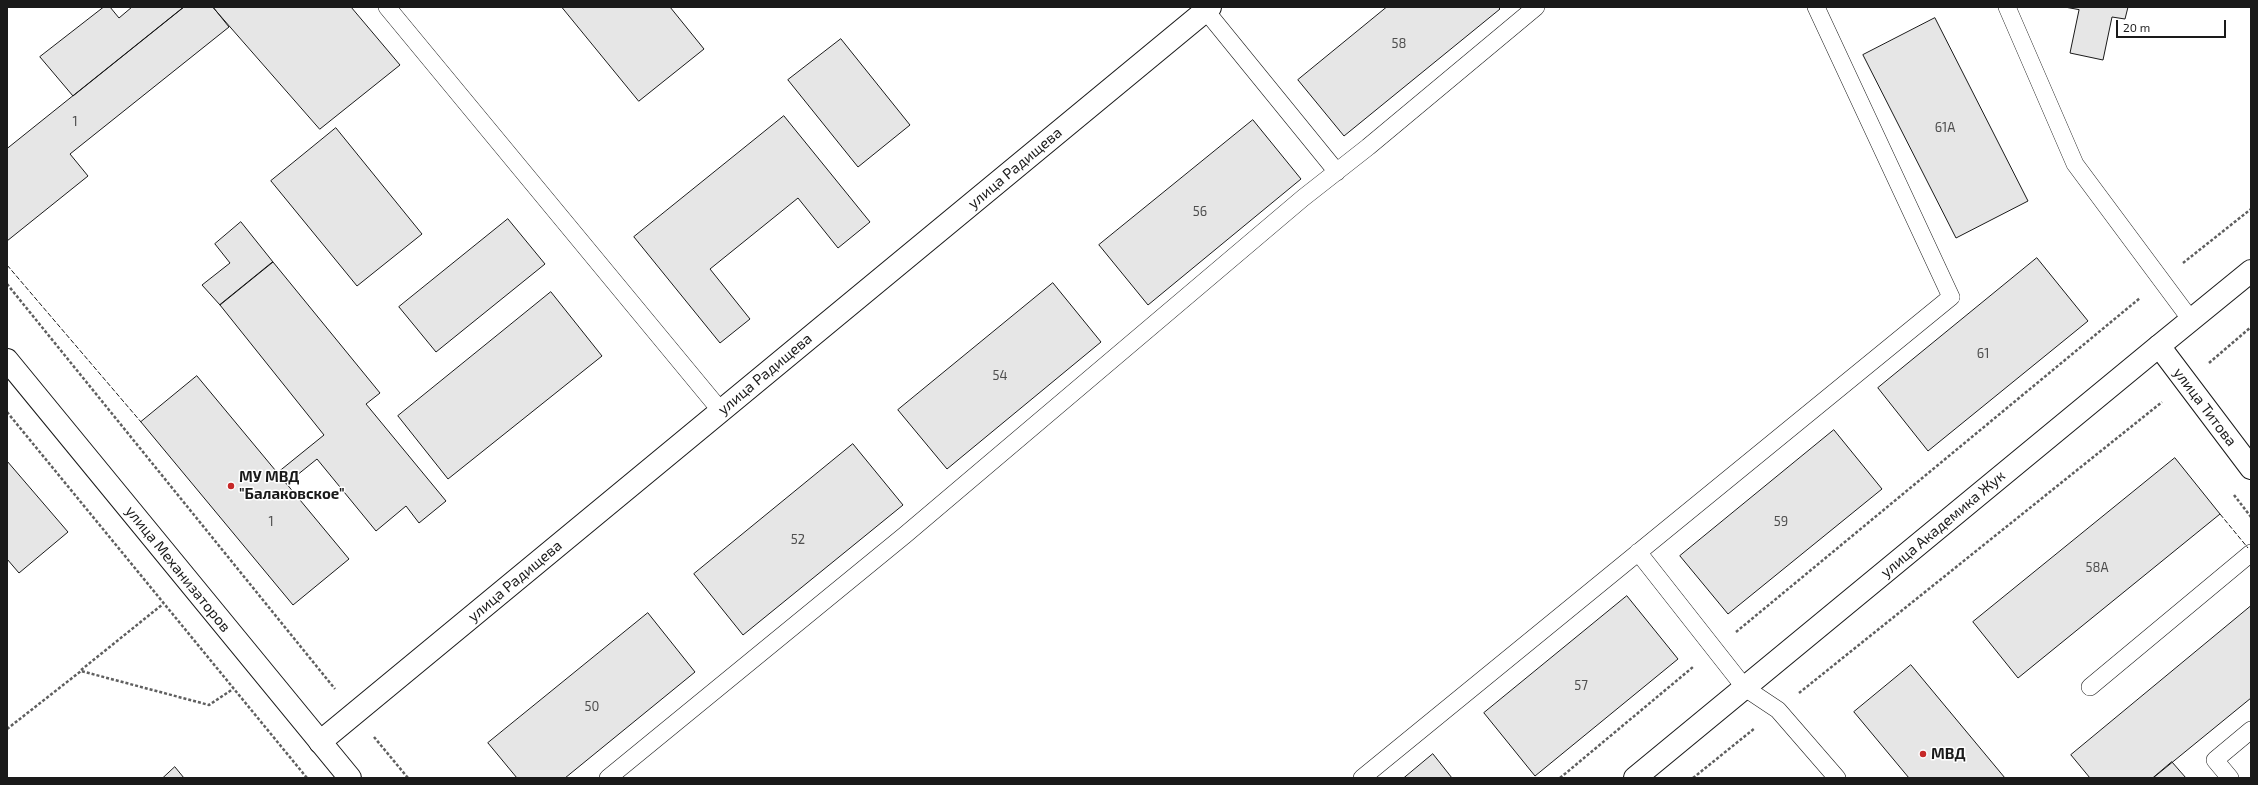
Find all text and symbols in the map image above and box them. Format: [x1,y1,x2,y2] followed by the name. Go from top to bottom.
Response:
[2118,12,2228,38] scale bar
[2123,20,2150,34] text: 20 m
[1392,36,1406,52] house number: 58
[72,114,78,130] house number: 1
[1935,120,1955,136] house number: 61А
[964,123,1066,213] street label: улица Радищева
[1193,204,1207,220] house number: 56
[714,329,816,419] street label: улица Радищева
[1977,346,1989,362] house number: 61
[2170,364,2240,450] street label: улица Титова
[993,368,1007,384] house number: 54
[1877,467,2009,581] street label: улица Академика Жук
[239,468,345,503] place label: МУ МВД "Балаковское"
[226,481,236,491] marker: МУ МВД "Балаковское"
[122,502,234,636] street label: улица Механизаторов
[268,514,274,530] house number: 1
[1774,514,1788,530] house number: 59
[791,532,805,548] house number: 52
[464,536,566,626] street label: улица Радищева
[2086,560,2108,576] house number: 58А
[1574,678,1588,694] house number: 57
[585,699,599,715] house number: 50
[1931,745,1965,763] place label: МВД
[1918,749,1928,759] marker: МВД

